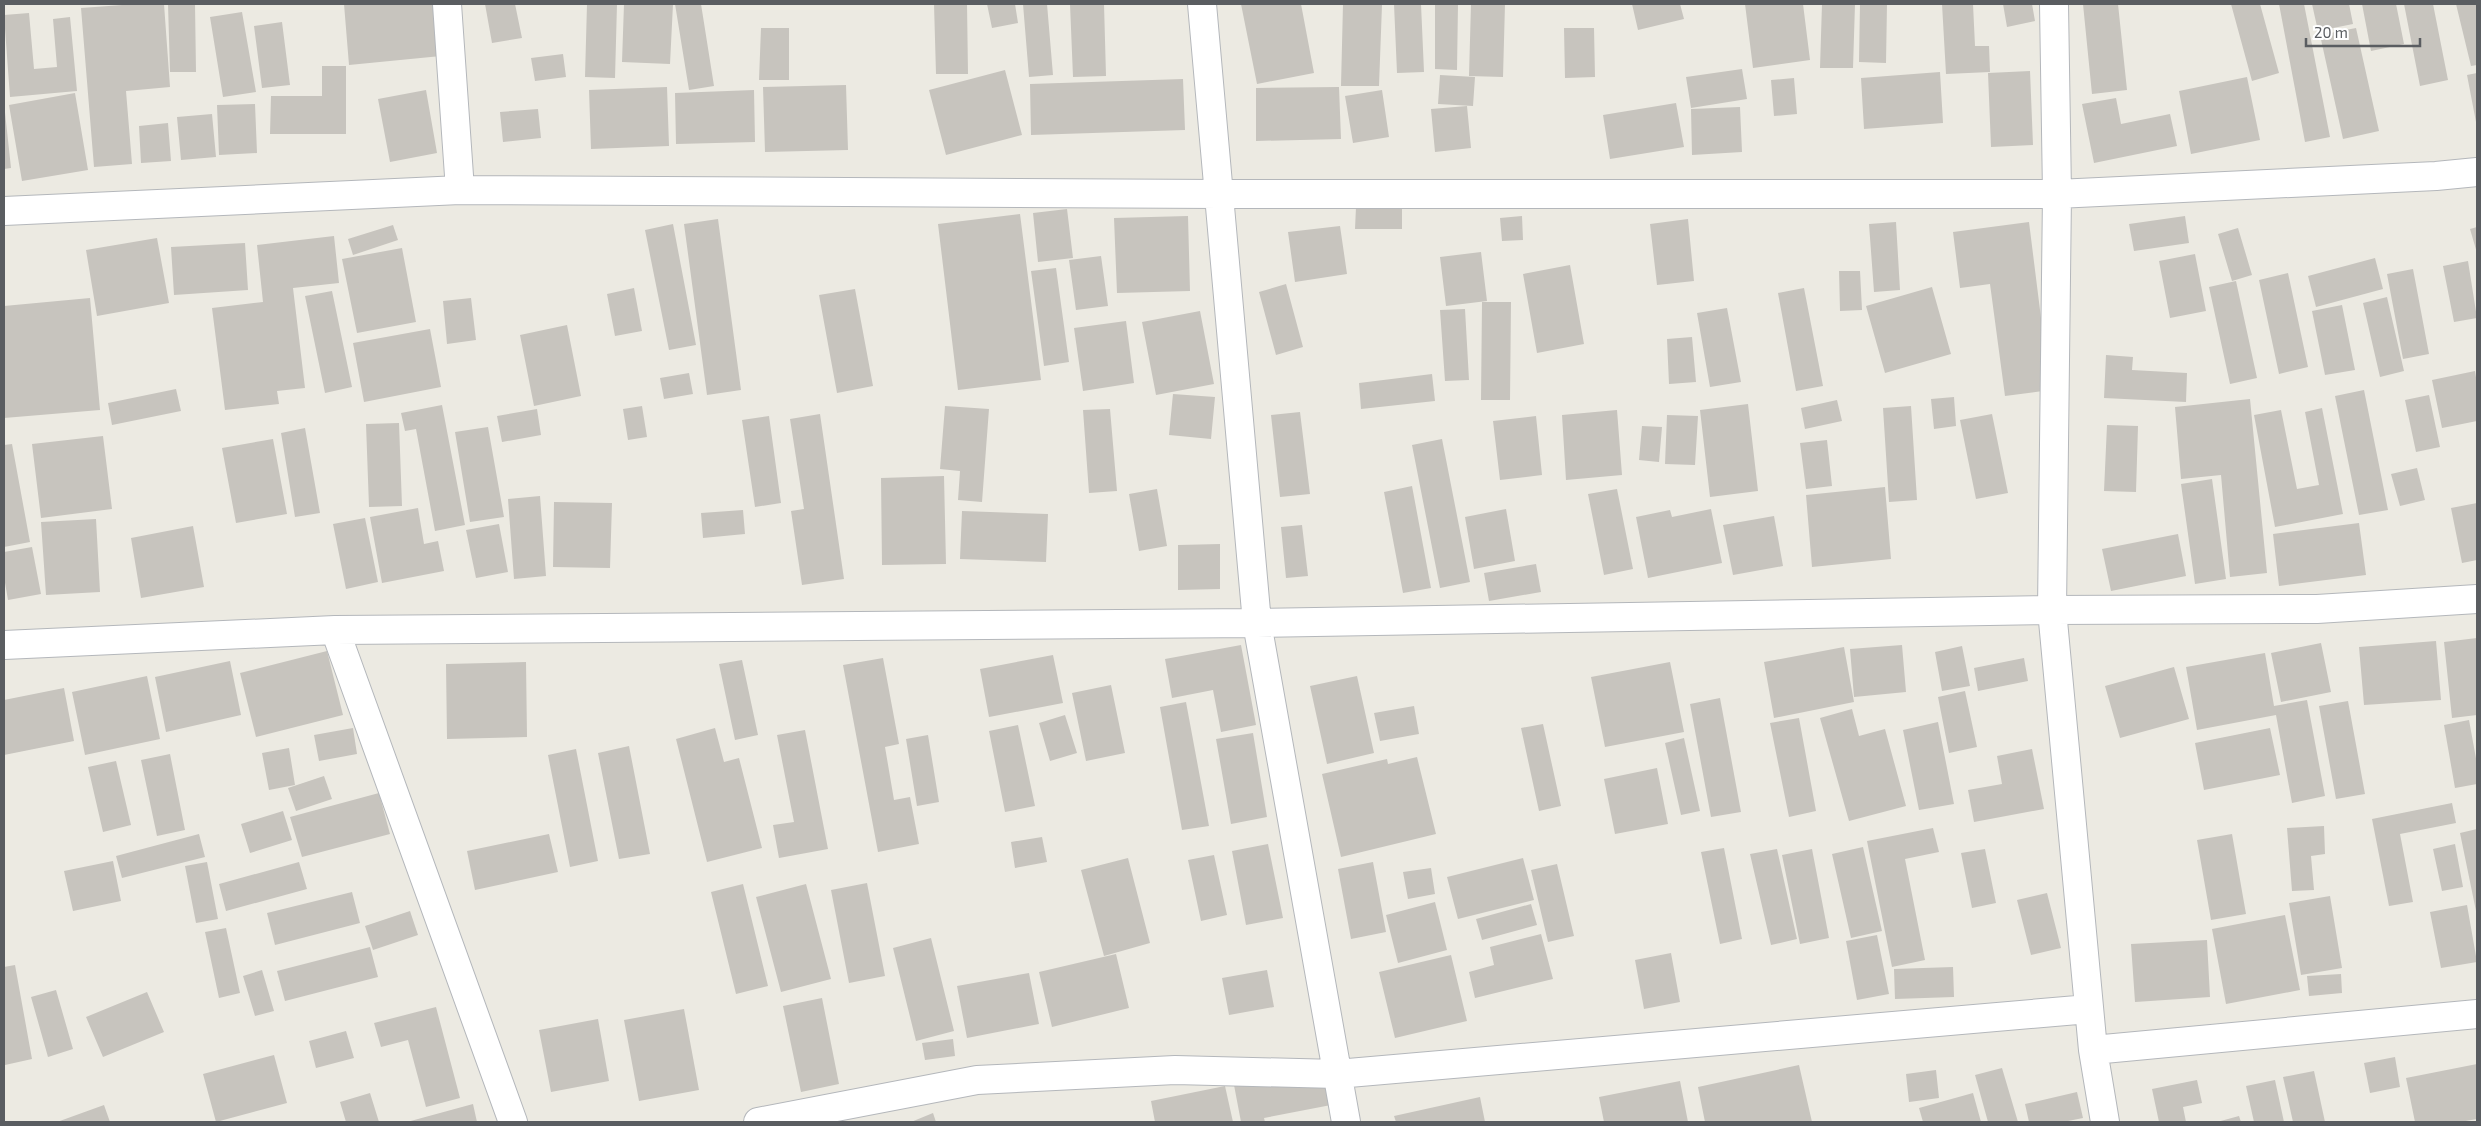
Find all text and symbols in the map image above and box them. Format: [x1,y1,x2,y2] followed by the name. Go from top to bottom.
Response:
[2306,15,2420,47] scale bar
[2314,23,2348,41] text: 20 m

